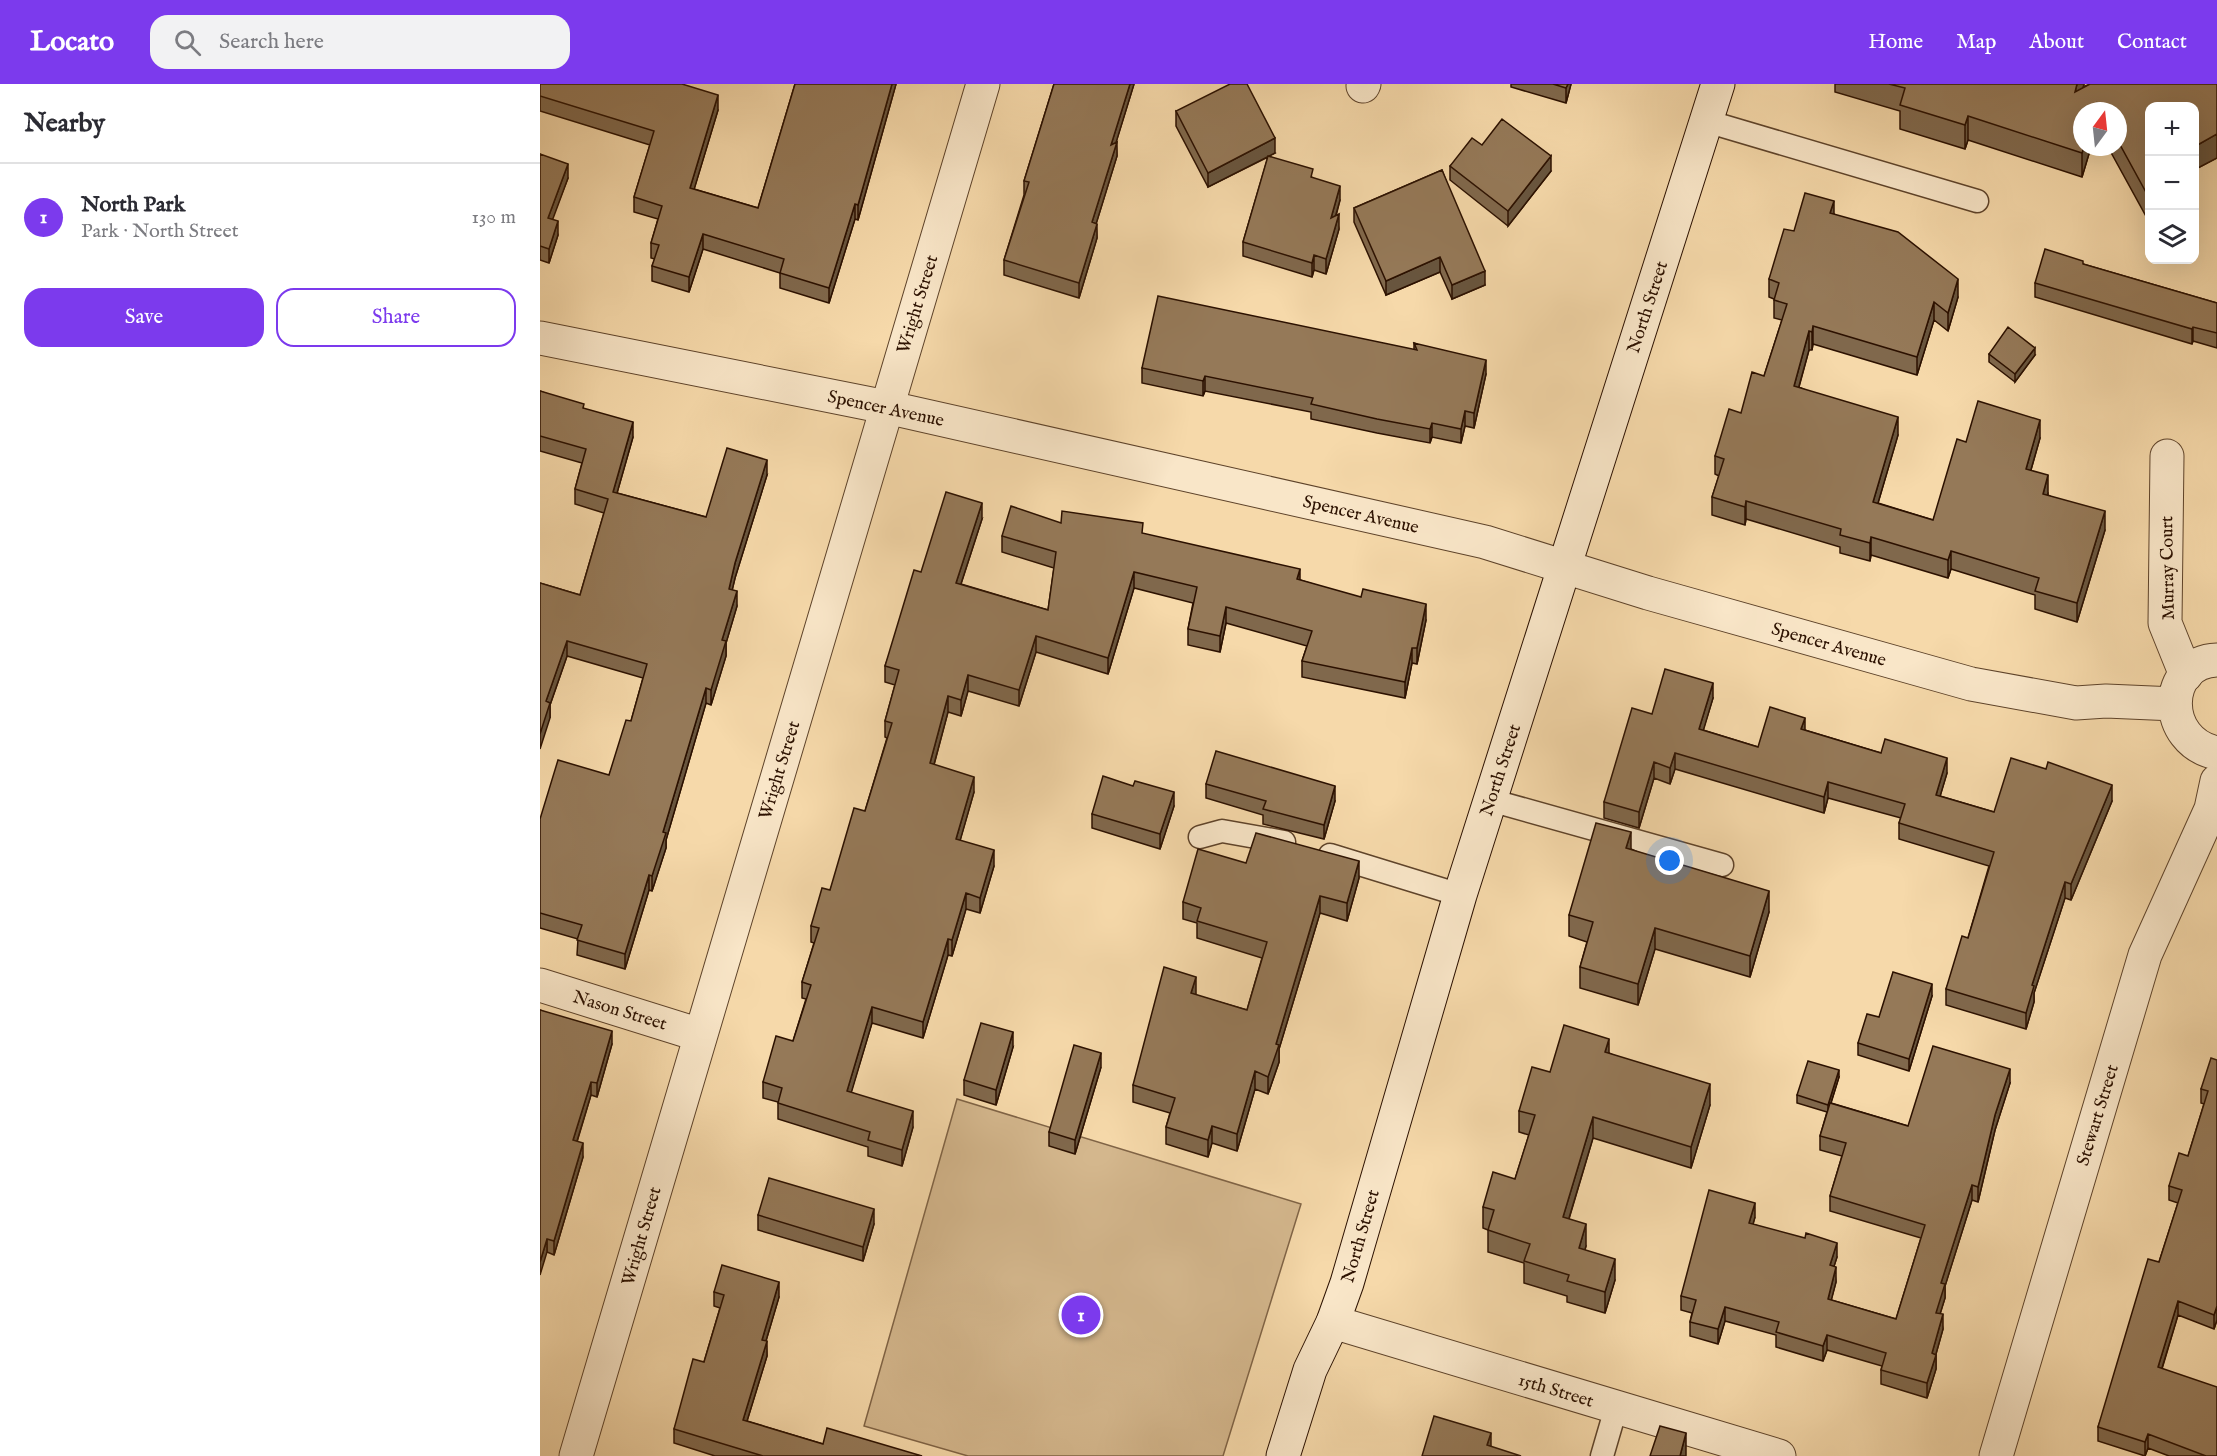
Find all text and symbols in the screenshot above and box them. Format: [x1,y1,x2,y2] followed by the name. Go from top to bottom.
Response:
[150,15,570,69] search box
[30,25,114,60] text: Locato
[171,26,204,59] icon: search
[219,28,324,56] text: Search here
[1868,29,1923,56] text: Home
[1956,29,1996,56] text: Map
[2029,29,2084,56] text: About
[2117,29,2187,56] text: Contact
[2073,102,2127,156] north arrow
[2145,102,2199,264] map controls
[2145,102,2199,156] button: +
[24,107,105,140] text: Nearby
[2145,156,2199,210] button: −
[81,191,185,219] text: North Park
[40,205,47,230] text: 1
[471,205,516,230] text: 130 m
[2145,210,2199,264] button: layers
[81,219,239,244] text: Park · North Street
[893,252,944,356] street label: Wright Street
[1623,258,1674,357] street label: North Street
[24,288,264,347] button: Save
[276,288,516,347] button: Share
[825,386,946,433] street label: Spencer Avenue
[1300,491,1421,540] street label: Spencer Avenue
[2156,516,2181,620] street label: Murray Court
[1769,618,1889,673] street label: Spencer Avenue
[755,718,806,822] street label: Wright Street
[1476,721,1527,820] street label: North Street
[1655,846,1684,875] your location
[570,986,669,1037] street label: Nason Street
[2072,1062,2125,1169] street label: Stewart Street
[617,1184,668,1288] street label: Wright Street
[1337,1187,1386,1286] street label: North Street
[1062,1292,1100,1338] pin: 1
[1515,1369,1596,1414] street label: 15th Street

